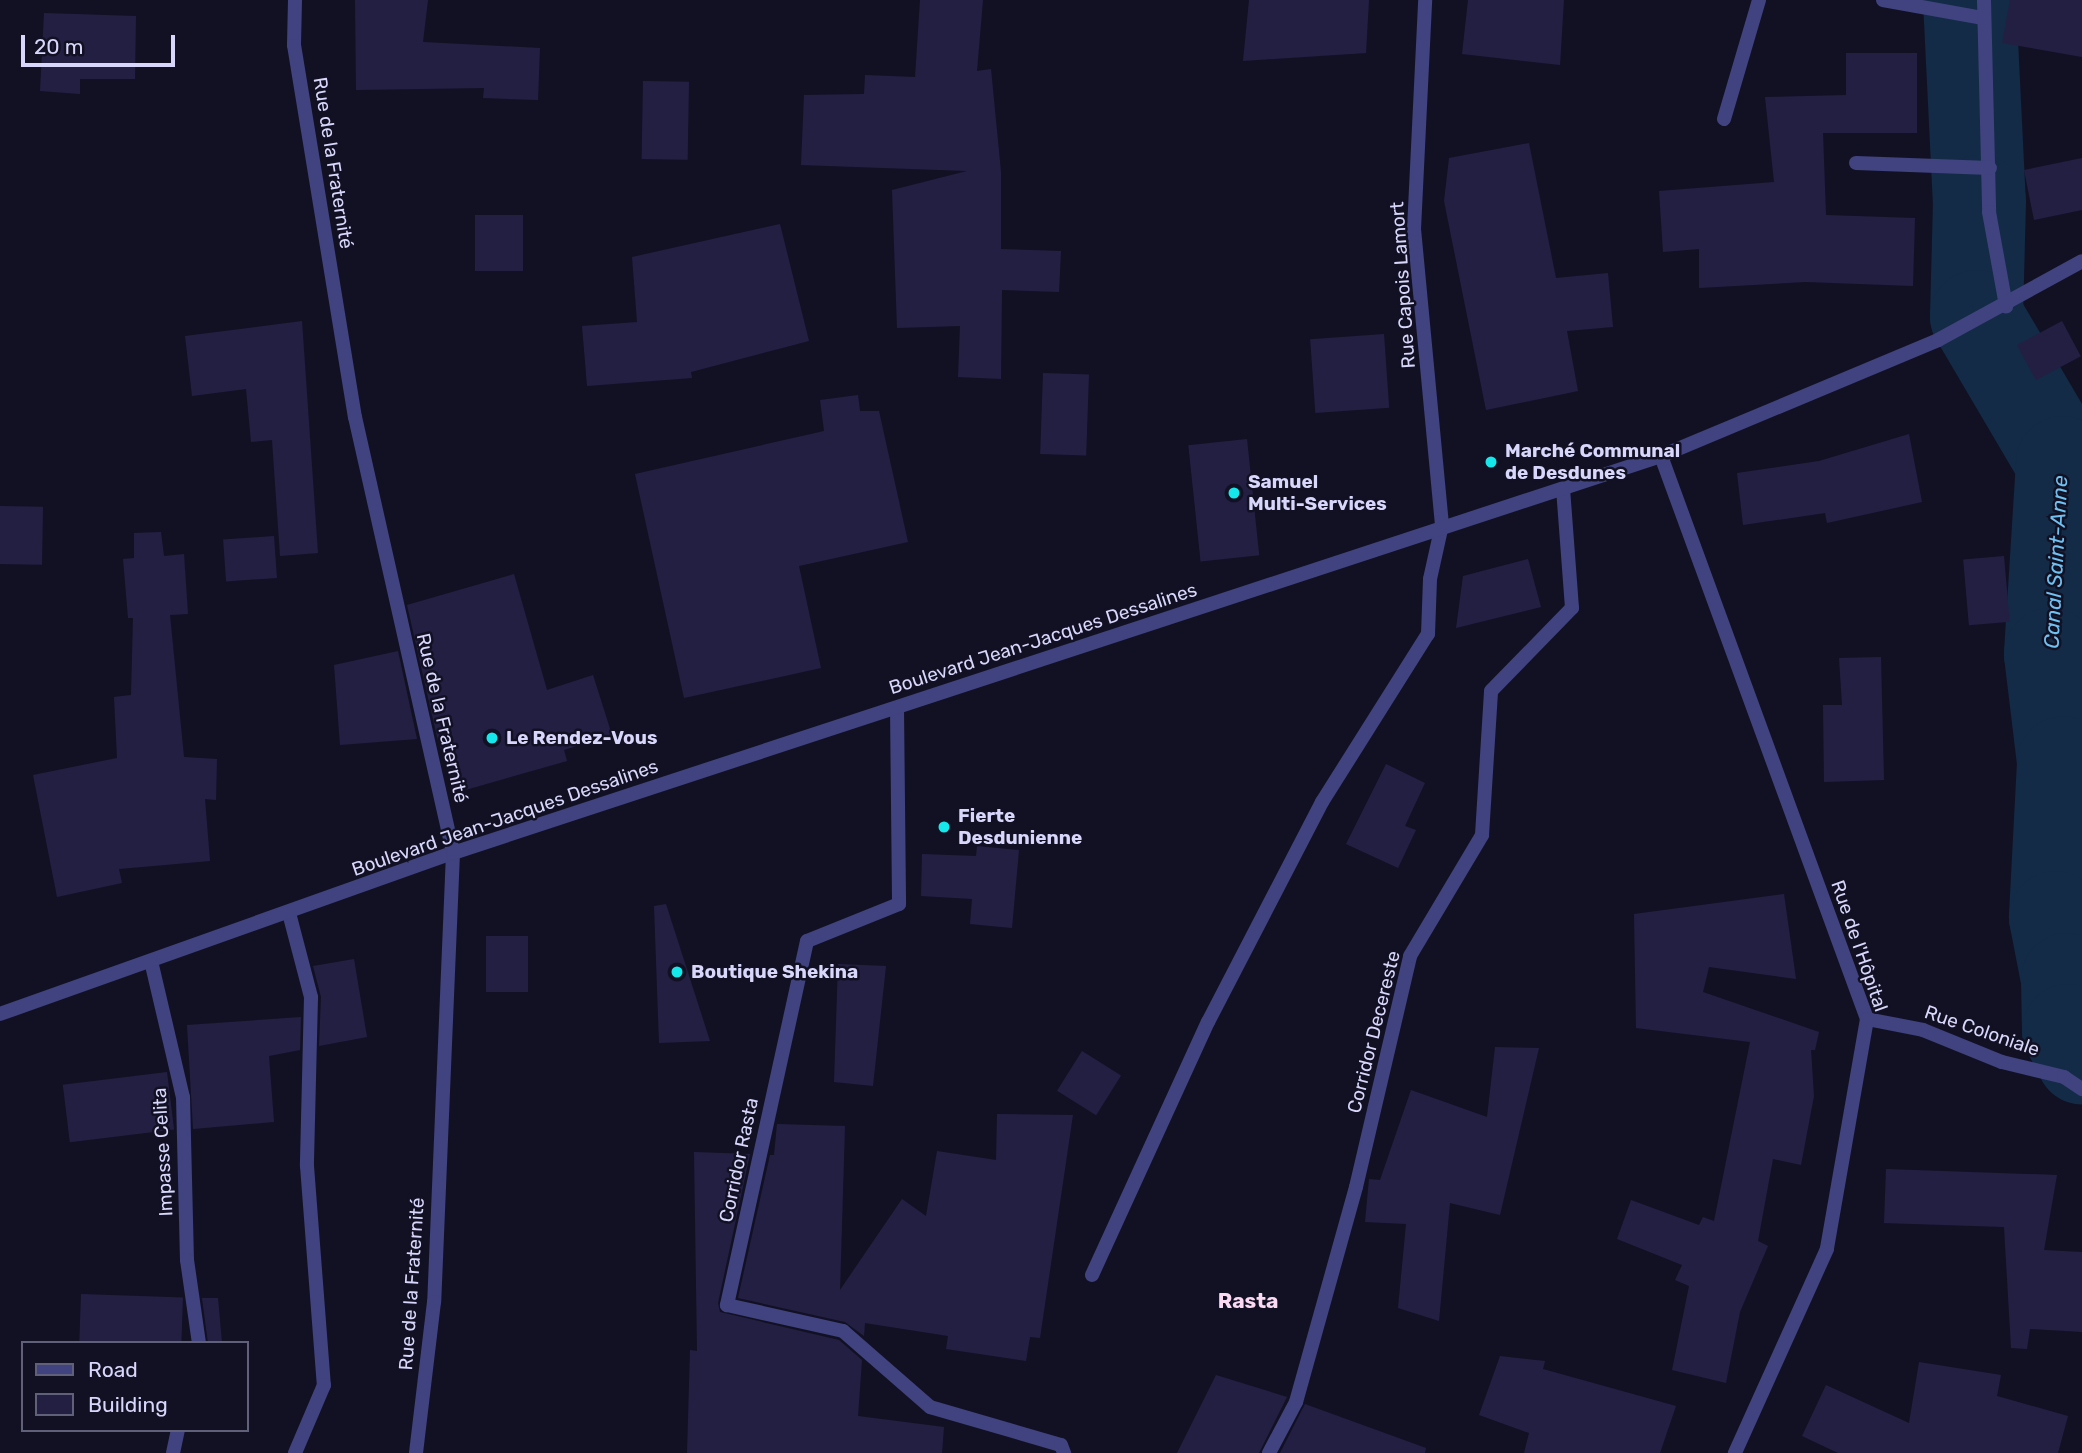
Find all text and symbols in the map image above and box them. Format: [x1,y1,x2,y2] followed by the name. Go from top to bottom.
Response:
[24,21,178,65] scale bar
[34,34,83,59] text: 20 m
[308,76,358,250] street label: Rue de la Fraternité
[1386,201,1420,369] street label: Rue Capois Lamort
[1505,440,1680,484] place label: Marché Communal de Desdunes
[1483,454,1499,470] marker: Marché Communal de Desdunes
[1248,471,1387,515] place label: Samuel Multi-Services
[2039,475,2073,649] water label: Canal Saint-Anne
[1226,485,1242,501] marker: Samuel Multi-Services
[886,578,1200,700] street label: Boulevard Jean-Jacques Dessalines
[411,631,473,805] street label: Rue de la Fraternité
[506,727,657,749] place label: Le Rendez-Vous
[484,730,500,746] marker: Le Rendez-Vous
[349,755,661,881] street label: Boulevard Jean-Jacques Dessalines
[958,805,1082,849] place label: Fierte Desdunienne
[936,819,952,835] marker: Fierte Desdunienne
[1826,877,1892,1015] street label: Rue de l'Hôpital
[1343,948,1405,1116] street label: Corridor Decereste
[691,961,858,983] place label: Boutique Shekina
[669,964,685,980] marker: Boutique Shekina
[1922,1001,2042,1061] street label: Rue Coloniale
[148,1087,178,1217] street label: Impasse Celita
[715,1095,763,1225] street label: Corridor Rasta
[395,1197,429,1371] street label: Rue de la Fraternité
[1218,1288,1278,1314] district label: Rasta
[21,1341,248,1432] legend
[88,1357,138,1382] text: Road
[88,1392,168,1417] text: Building

